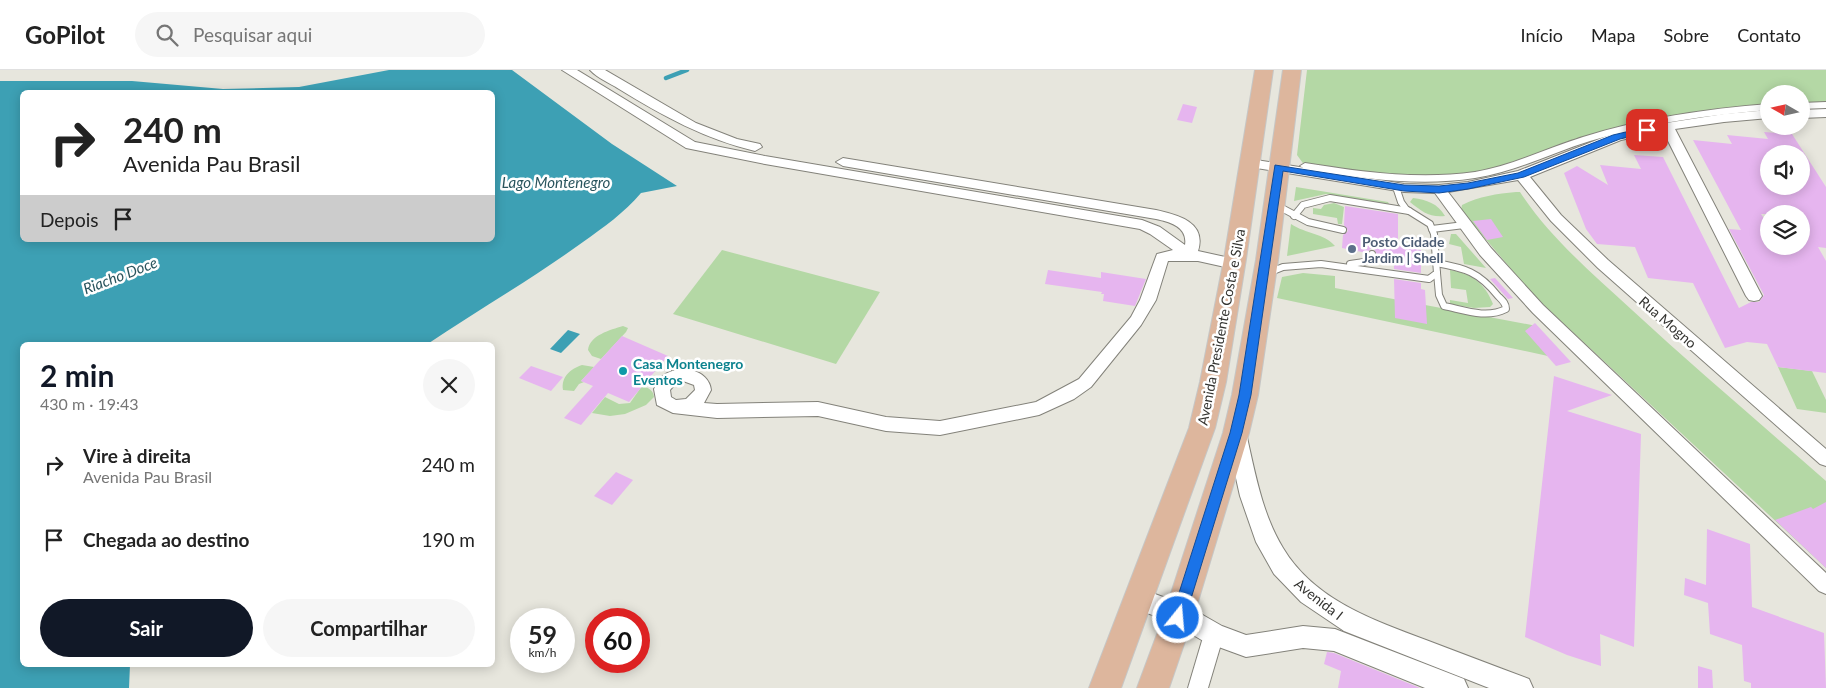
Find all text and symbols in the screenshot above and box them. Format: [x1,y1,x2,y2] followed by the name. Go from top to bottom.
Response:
[135,12,485,57] search box
[25,20,105,49] text: GoPilot
[153,21,181,49] icon: search
[193,23,312,46] text: Pesquisar aqui
[1521,24,1563,46] text: Início
[1591,24,1635,46] text: Mapa
[1663,24,1709,46] text: Sobre
[1737,24,1801,46] text: Contato
[1760,85,1810,135] north arrow
[1760,85,1810,255] map controls
[123,108,222,150] text: 240 m
[1626,109,1668,151] pin
[40,110,105,175] icon: right
[1633,116,1661,144] icon: arrive
[1760,145,1810,195] button: sound
[123,150,301,177] text: Avenida Pau Brasil
[502,173,611,191] water label: Lago Montenegro
[109,205,137,233] icon: arrive
[1760,205,1810,255] button: layers
[40,208,99,231] text: Depois
[1194,227,1248,427] street label: Avenida Presidente Costa e Silva
[1362,233,1445,266] place label: Posto Cidade Jardim | Shell
[1346,243,1358,255] marker: Posto Cidade Jardim | Shell
[80,253,160,297] water label: Riacho Doce
[1636,292,1700,352] street label: Rua Mogno
[633,355,743,388] place label: Casa Montenegro Eventos
[40,357,114,393] text: 2 min
[423,359,475,411] button: close
[617,365,629,377] marker: Casa Montenegro Eventos
[40,394,139,413] text: 430 m · 19:43
[83,444,191,467] text: Vire à direita
[40,451,68,479] icon: right
[421,453,475,476] text: 240 m
[83,467,212,486] text: Avenida Pau Brasil
[40,526,68,554] icon: arrive
[83,528,249,551] text: Chegada ao destino
[421,528,475,551] text: 190 m
[1291,575,1347,623] street label: Avenida I
[1151,591,1203,643] position arrow
[40,599,253,657] button: Sair
[263,599,475,657] button: Compartilhar
[585,608,650,673] speed limit sign: 60
[528,619,557,649] text: 59
[528,645,557,660] text: km/h

